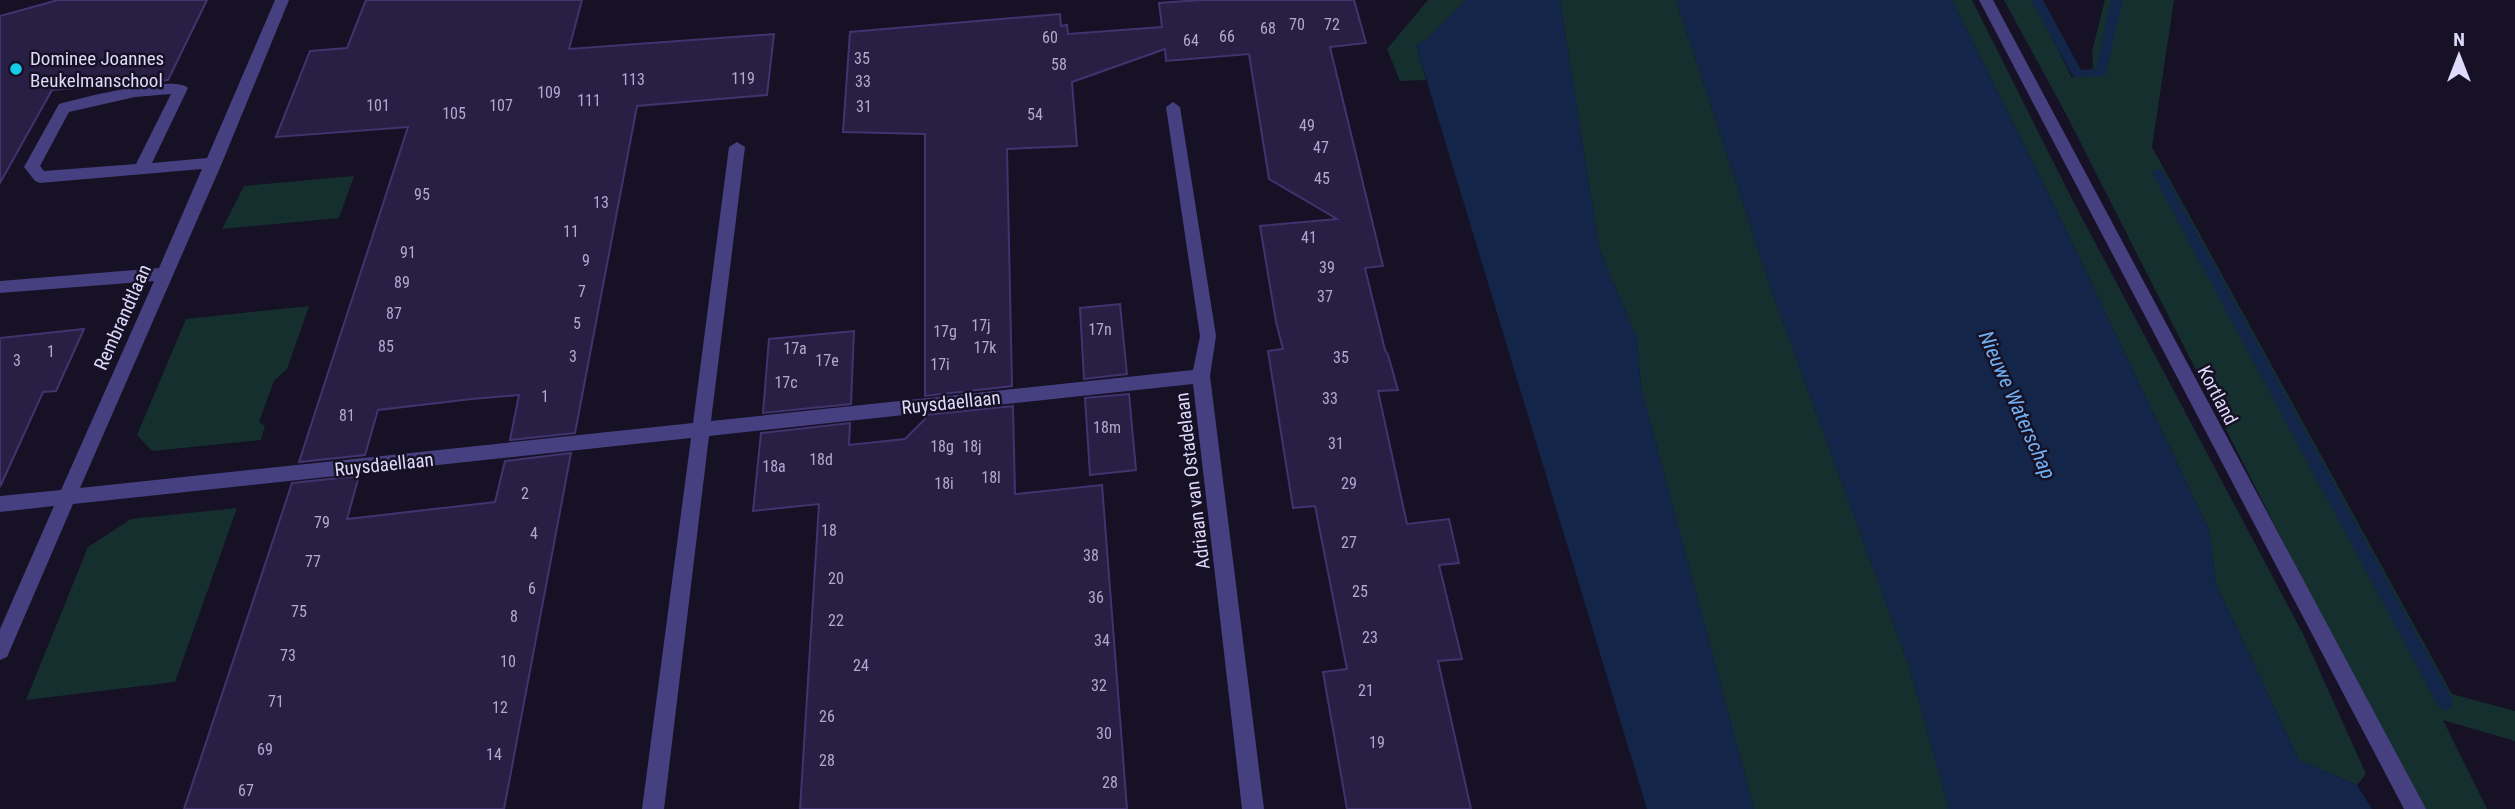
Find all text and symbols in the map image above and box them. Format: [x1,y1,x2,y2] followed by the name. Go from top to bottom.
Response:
[1289,15,1305,34] house number: 70
[1324,15,1340,34] house number: 72
[1260,19,1276,38] house number: 68
[2424,21,2494,91] north arrow
[1219,27,1235,46] house number: 66
[1042,28,1058,47] house number: 60
[2453,28,2465,51] text: N
[1183,31,1199,50] house number: 64
[30,47,164,92] place label: Dominee Joannes Beukelmanschool
[854,49,870,68] house number: 35
[1051,55,1067,74] house number: 58
[8,61,24,77] marker: Dominee Joannes Beukelmanschool
[731,69,755,88] house number: 119
[621,70,645,89] house number: 113
[855,72,871,91] house number: 33
[537,83,561,102] house number: 109
[577,91,601,110] house number: 111
[366,96,390,115] house number: 101
[489,96,513,115] house number: 107
[856,97,872,116] house number: 31
[442,104,466,123] house number: 105
[1027,105,1043,124] house number: 54
[1299,116,1315,135] house number: 49
[1313,138,1329,157] house number: 47
[1314,169,1330,188] house number: 45
[414,185,430,204] house number: 95
[593,193,609,212] house number: 13
[563,222,579,241] house number: 11
[1301,228,1317,247] house number: 41
[400,243,416,262] house number: 91
[582,251,590,270] house number: 9
[1319,258,1335,277] house number: 39
[89,261,156,374] street label: Rembrandtlaan
[394,273,410,292] house number: 89
[578,282,586,301] house number: 7
[1317,287,1333,306] house number: 37
[386,304,402,323] house number: 87
[573,314,581,333] house number: 5
[971,316,991,335] house number: 17j
[1088,320,1112,339] house number: 17n
[933,322,957,341] house number: 17g
[1974,327,2060,483] water label: Nieuwe Waterschap
[378,337,394,356] house number: 85
[973,338,997,357] house number: 17k
[783,339,807,358] house number: 17a
[47,342,55,361] house number: 1
[569,347,577,366] house number: 3
[1333,348,1349,367] house number: 35
[13,351,21,370] house number: 3
[815,351,839,370] house number: 17e
[930,355,950,374] house number: 17i
[2192,362,2243,429] street label: Kortland
[774,373,798,392] house number: 17c
[900,386,1002,419] street label: Ruysdaellaan
[541,387,549,406] house number: 1
[1322,389,1338,408] house number: 33
[1170,391,1215,571] street label: Adriaan van Ostadelaan
[339,406,355,425] house number: 81
[1093,418,1121,437] house number: 18m
[1328,434,1344,453] house number: 31
[930,437,954,456] house number: 18g
[962,437,982,456] house number: 18j
[333,448,435,481] street label: Ruysdaellaan
[809,450,833,469] house number: 18d
[762,457,786,476] house number: 18a
[981,468,1001,487] house number: 18l
[934,474,954,493] house number: 18i
[1341,474,1357,493] house number: 29
[521,484,529,503] house number: 2
[314,513,330,532] house number: 79
[821,521,837,540] house number: 18
[530,524,538,543] house number: 4
[1341,533,1357,552] house number: 27
[1083,546,1099,565] house number: 38
[305,552,321,571] house number: 77
[828,569,844,588] house number: 20
[528,579,536,598] house number: 6
[1352,582,1368,601] house number: 25
[1088,588,1104,607] house number: 36
[291,602,307,621] house number: 75
[510,607,518,626] house number: 8
[828,611,844,630] house number: 22
[1362,628,1378,647] house number: 23
[1094,631,1110,650] house number: 34
[280,646,296,665] house number: 73
[500,652,516,671] house number: 10
[853,656,869,675] house number: 24
[1091,676,1107,695] house number: 32
[1358,681,1374,700] house number: 21
[268,692,284,711] house number: 71
[492,698,508,717] house number: 12
[819,707,835,726] house number: 26
[1096,724,1112,743] house number: 30
[1369,733,1385,752] house number: 19
[257,740,273,759] house number: 69
[486,745,502,764] house number: 14
[819,751,835,770] house number: 28
[1102,773,1118,792] house number: 28
[238,781,254,800] house number: 67

